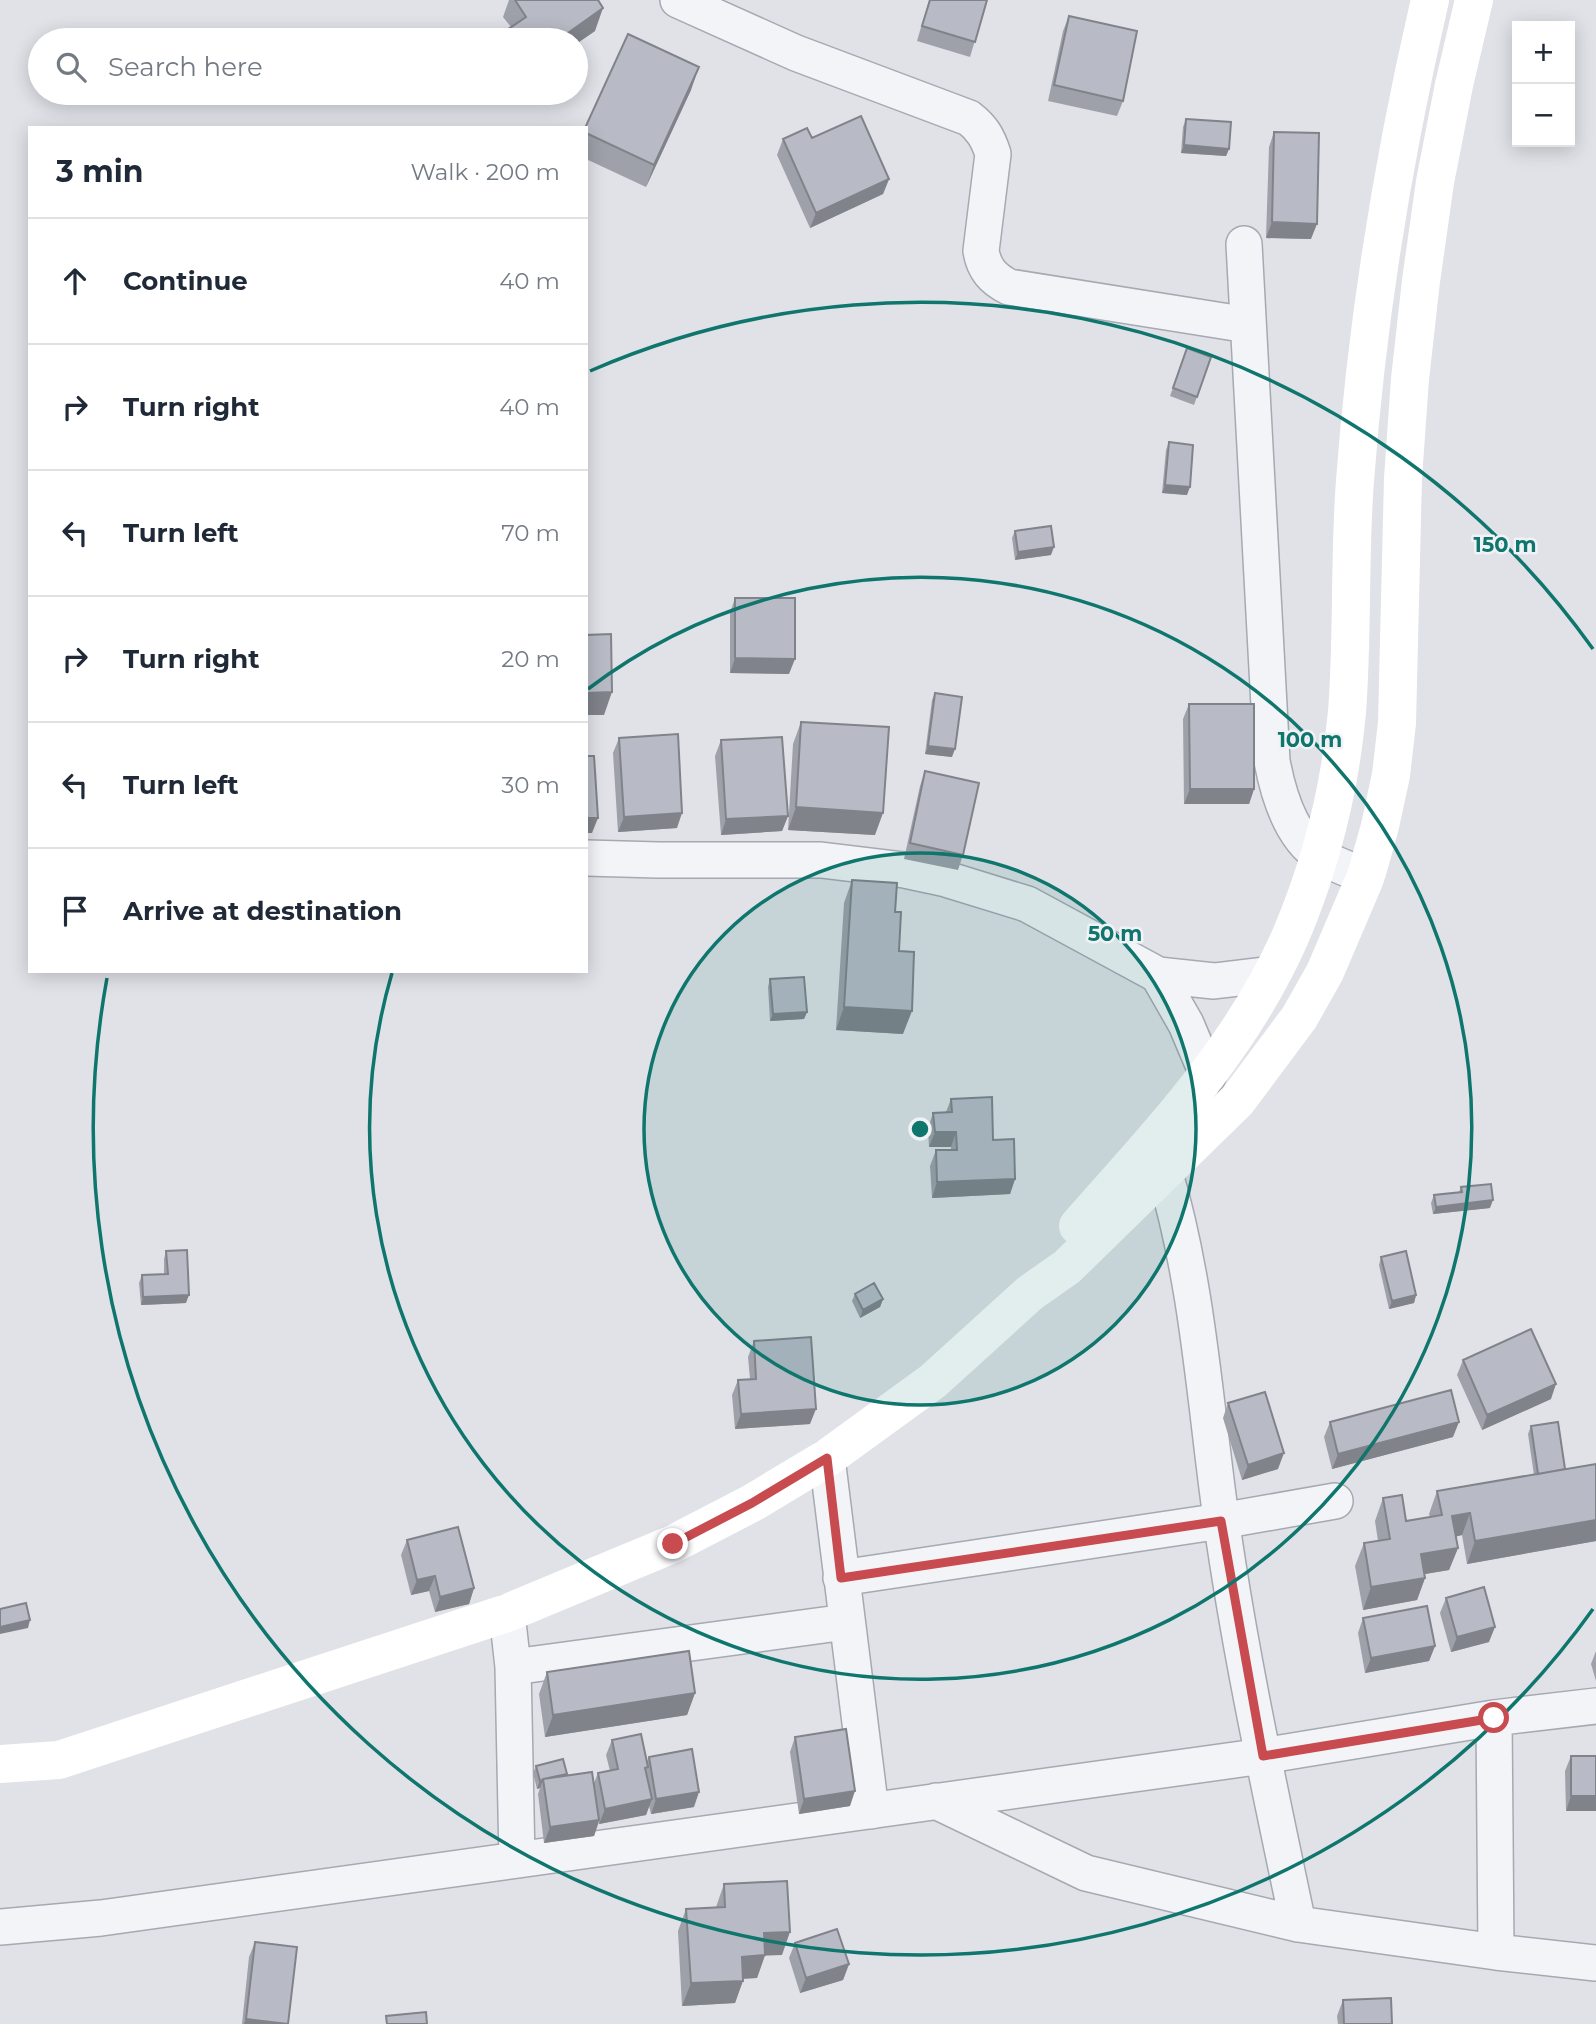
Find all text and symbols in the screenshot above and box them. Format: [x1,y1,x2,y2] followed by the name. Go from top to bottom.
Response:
[1512,21,1575,147] map controls
[1512,21,1575,84] button: +
[28,28,588,105] search box
[52,48,90,86] icon: search
[108,51,263,83] text: Search here
[1512,84,1575,147] button: −
[56,153,143,190] text: 3 min
[410,158,560,186] text: Walk · 200 m
[56,262,94,300] icon: ahead
[123,265,248,297] text: Continue
[499,267,560,295] text: 40 m
[56,388,94,426] icon: right
[123,391,259,423] text: Turn right
[499,393,560,421] text: 40 m
[56,514,94,552] icon: left
[123,517,239,549] text: Turn left
[501,519,560,547] text: 70 m
[1474,532,1536,557] text: 150 m
[56,640,94,678] icon: right
[123,643,259,675] text: Turn right
[501,645,560,673] text: 20 m
[1278,727,1342,752] text: 100 m
[56,766,94,804] icon: left
[123,769,239,801] text: Turn left
[501,771,560,799] text: 30 m
[56,892,94,930] icon: arrive
[123,895,402,927] text: Arrive at destination
[1088,921,1142,946] text: 50 m
[908,1117,932,1141] centre of rings
[657,1528,688,1559] route end
[1478,1702,1509,1733] route start

